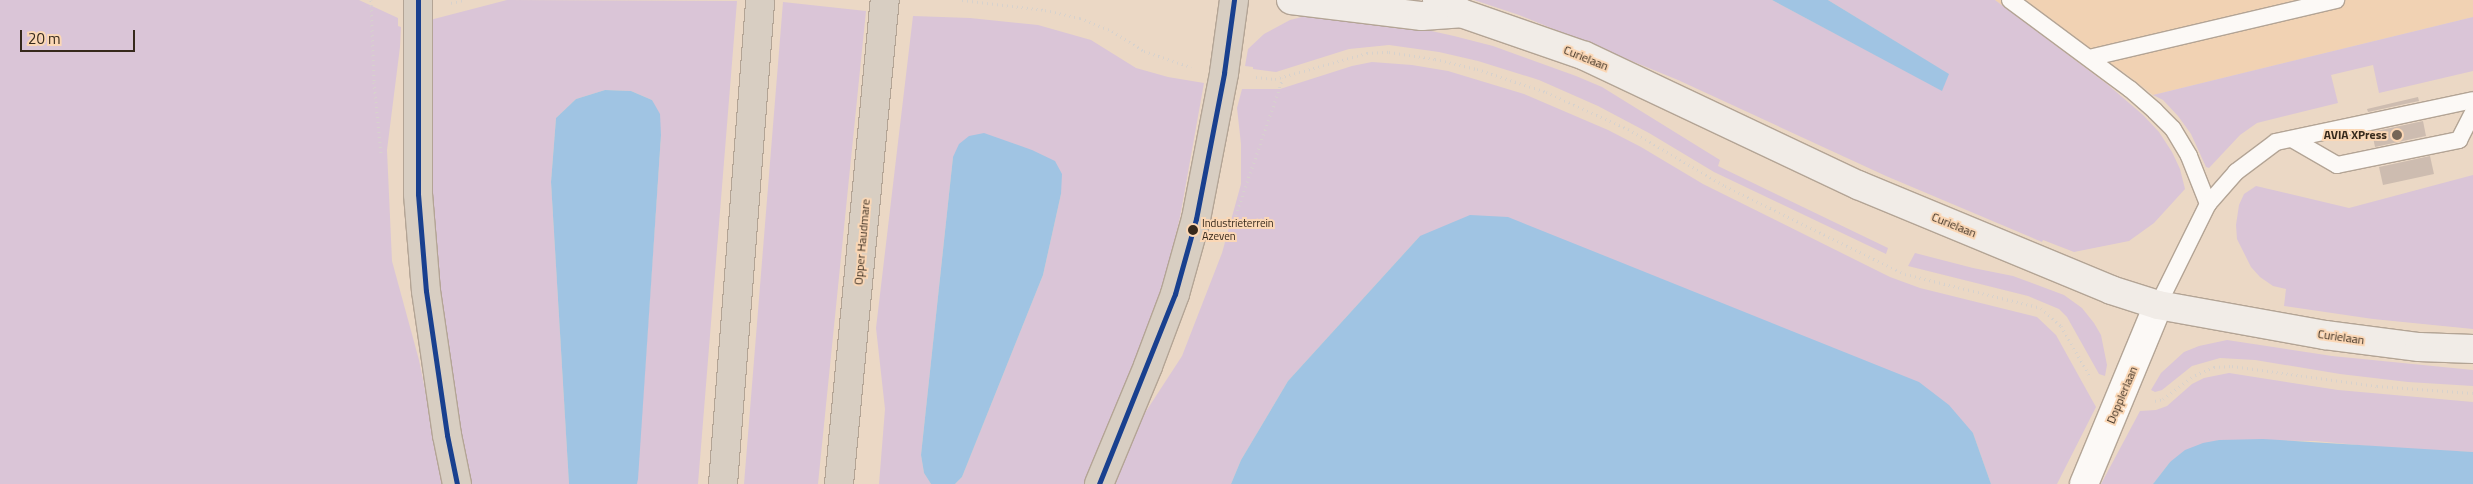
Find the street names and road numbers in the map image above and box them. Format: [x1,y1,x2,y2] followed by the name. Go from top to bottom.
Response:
[1562,43,1610,73] street label: Curielaan
[851,198,873,286] street label: Opper Haudmare
[1930,210,1978,240] street label: Curielaan
[2317,327,2365,347] street label: Curielaan
[2103,364,2141,426] street label: Dopplerlaan

